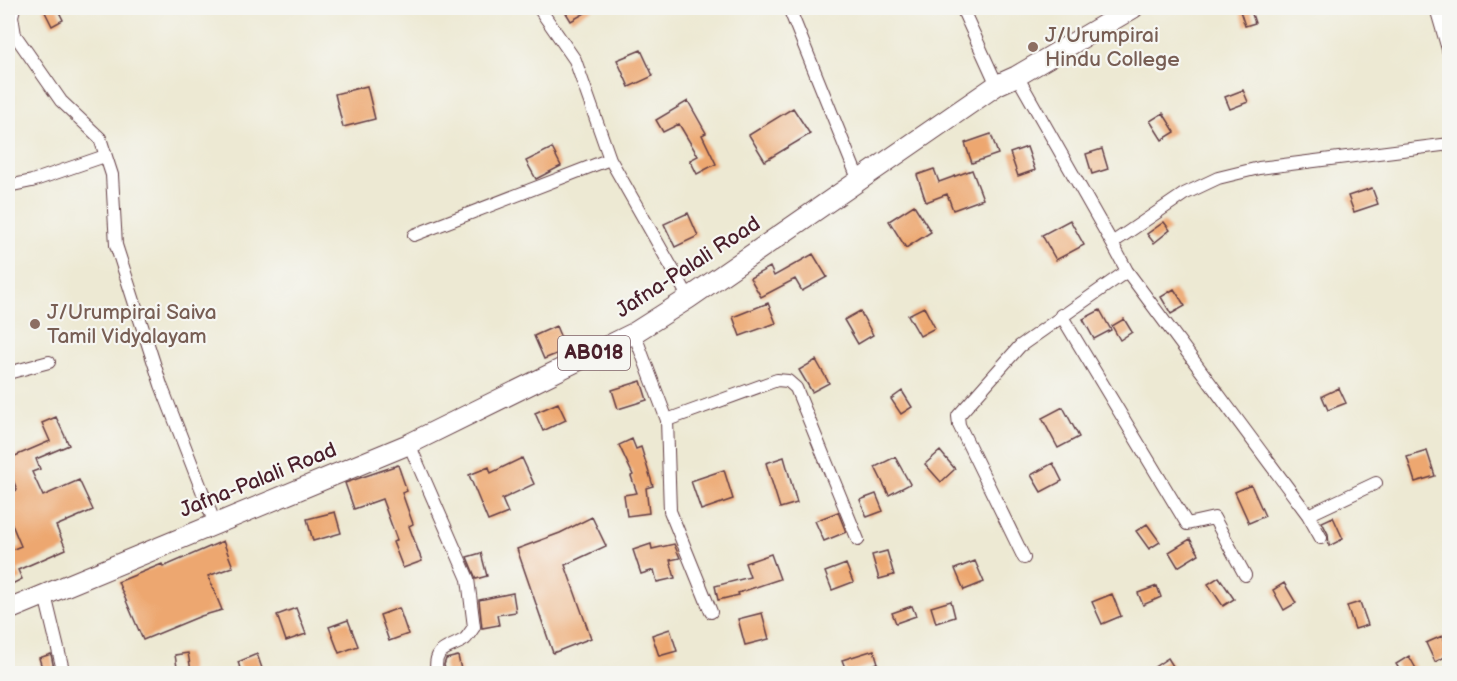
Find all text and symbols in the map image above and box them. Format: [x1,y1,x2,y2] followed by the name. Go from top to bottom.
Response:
[1045,23,1180,72] place label: J/Urumpirai Hindu College
[1026,40,1040,54] marker: J/Urumpirai Hindu College
[611,211,765,323] street label: Jafna-Palali Road
[47,300,217,349] place label: J/Urumpirai Saiva Tamil Vidyalayam
[28,317,42,331] marker: J/Urumpirai Saiva Tamil Vidyalayam
[558,336,630,370] road number: AB018
[176,437,340,523] street label: Jafna-Palali Road

